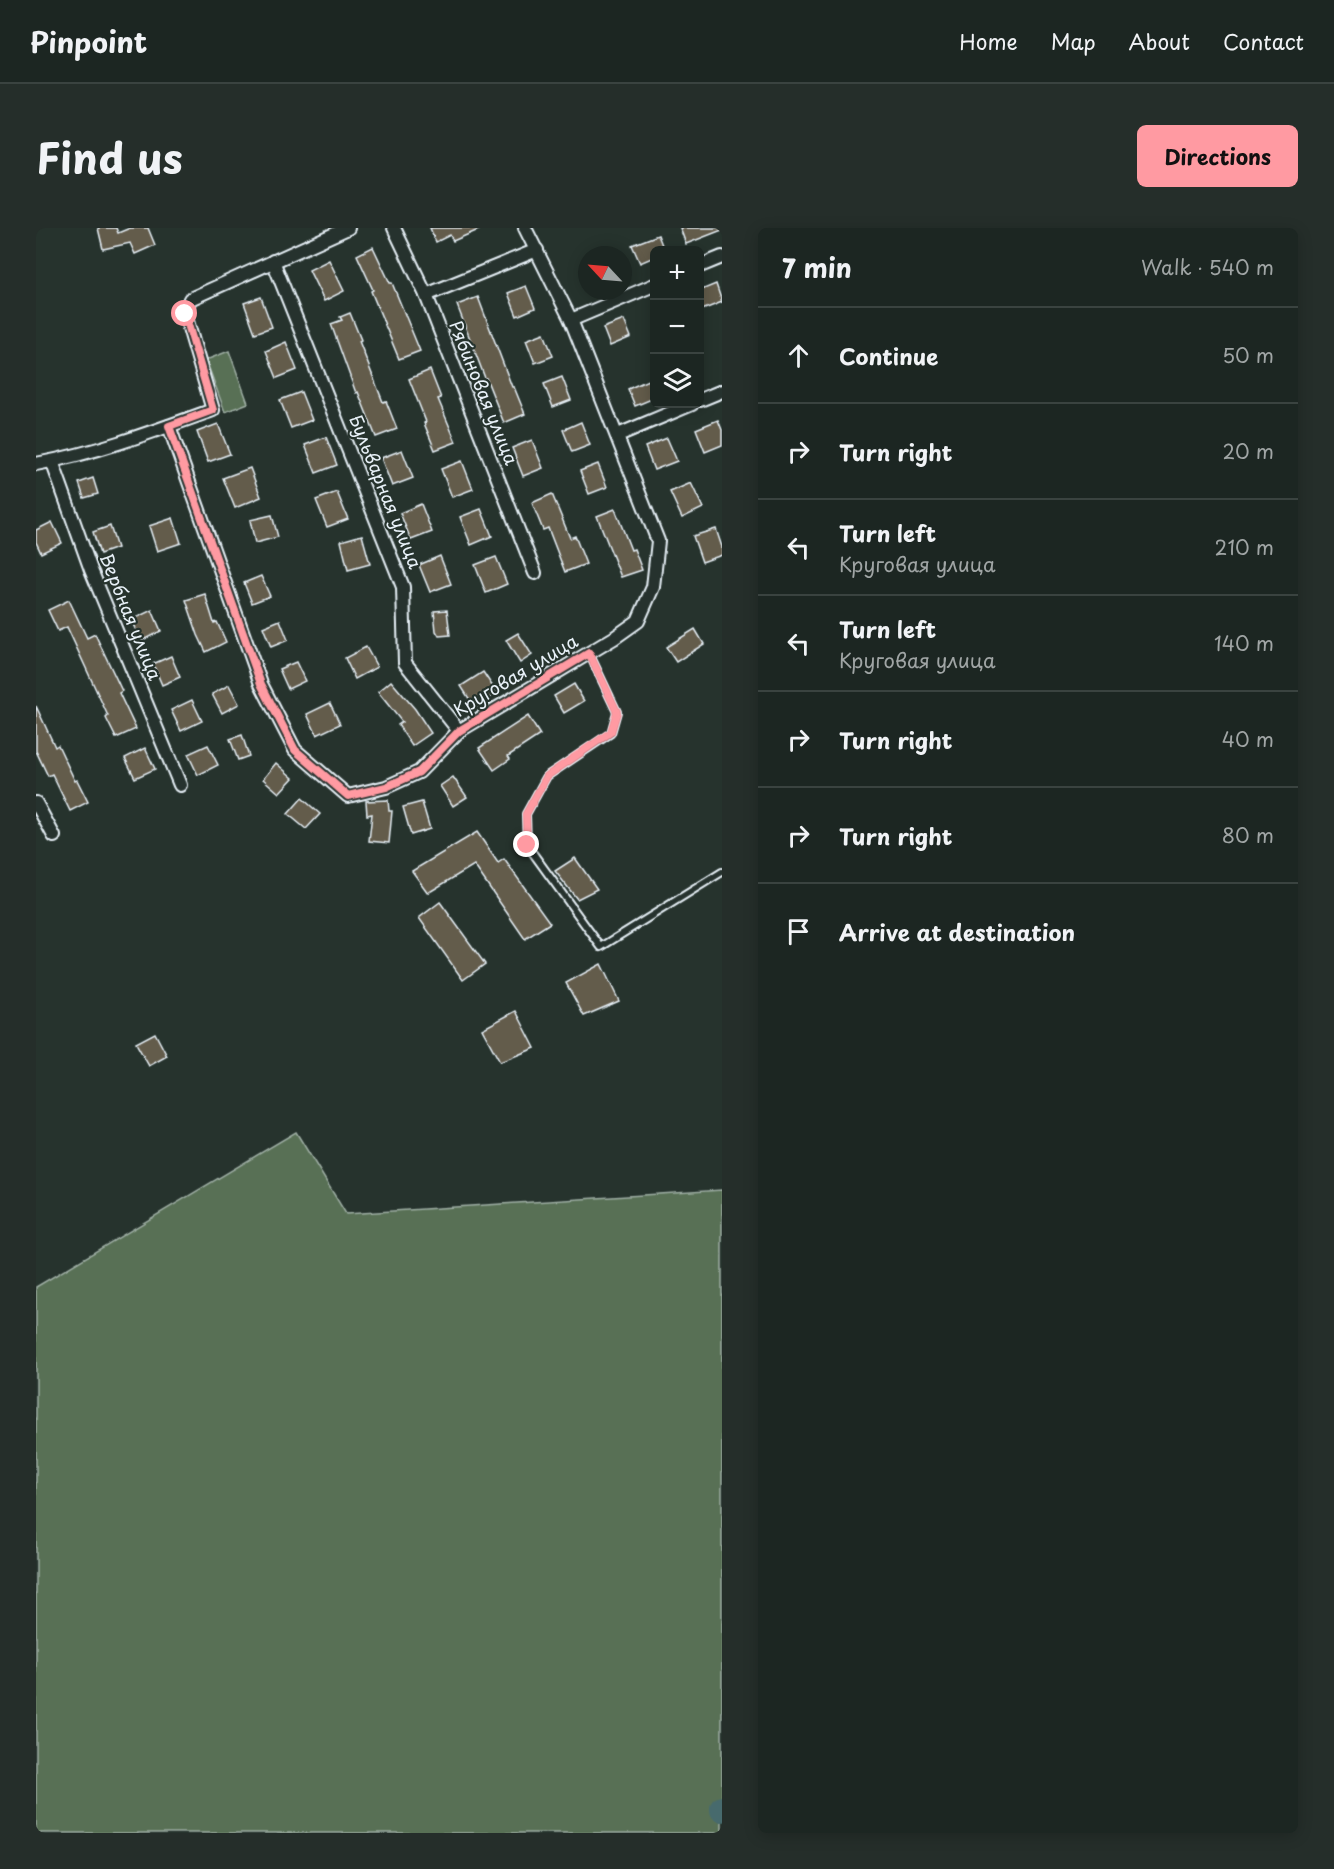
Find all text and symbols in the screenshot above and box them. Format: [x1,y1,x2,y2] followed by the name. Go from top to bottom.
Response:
[30,20,147,63] text: Pinpoint
[959,25,1018,57] text: Home
[1051,25,1096,57] text: Map
[1129,25,1190,57] text: About
[1223,25,1304,57] text: Contact
[36,125,183,188] text: Find us
[1137,125,1298,187] button: Directions
[578,246,632,300] north arrow
[650,246,704,408] map controls
[650,246,704,300] button: +
[782,248,852,287] text: 7 min
[1141,252,1274,282] text: Walk · 540 m
[171,300,197,326] route start
[650,300,704,354] button: −
[443,316,526,469] street label: Рябиновая улица
[782,339,815,372] icon: ahead
[839,339,938,372] text: Continue
[1222,340,1274,370] text: 50 m
[650,354,704,408] button: layers
[343,410,430,573] street label: Бульварная улица
[782,435,815,468] icon: right
[839,435,952,468] text: Turn right
[1222,436,1274,466] text: 20 m
[839,516,936,549] text: Turn left
[782,531,815,564] icon: left
[1215,532,1274,562] text: 210 m
[94,549,169,685] street label: Вербная улица
[839,549,996,579] text: Круговая улица
[839,612,936,645] text: Turn left
[448,627,583,723] street label: Круговая улица
[782,627,815,660] icon: left
[1214,628,1274,658] text: 140 m
[839,645,996,675] text: Круговая улица
[782,723,815,756] icon: right
[839,723,952,756] text: Turn right
[1222,724,1274,754] text: 40 m
[782,819,815,852] icon: right
[839,819,952,852] text: Turn right
[1222,820,1274,850] text: 80 m
[513,831,539,857] route end
[782,915,815,948] icon: arrive
[839,915,1075,948] text: Arrive at destination

